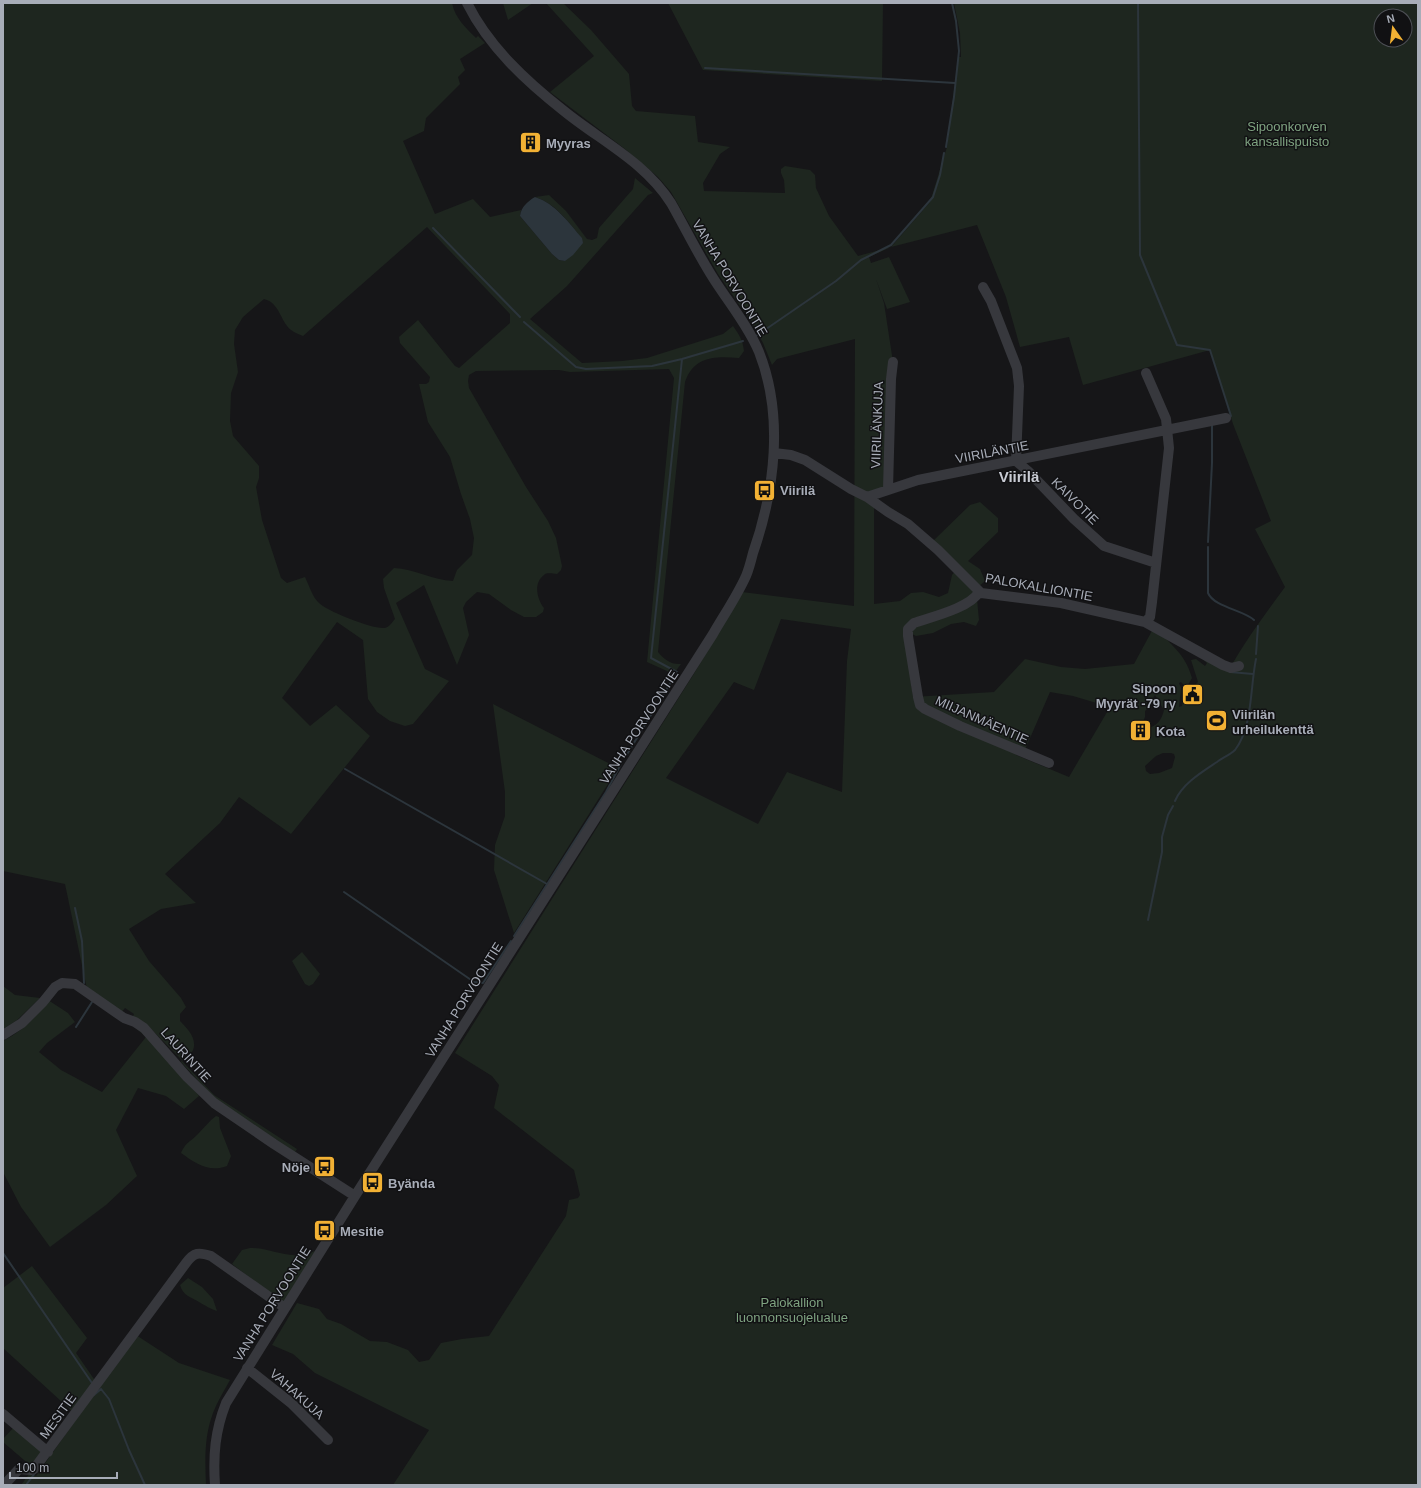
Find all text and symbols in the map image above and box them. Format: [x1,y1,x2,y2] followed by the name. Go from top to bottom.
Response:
[1373,8,1413,48] north arrow
[1385,12,1396,25] text: N
[1245,119,1329,149] park label: Sipoonkorven kansallispuisto
[518,130,544,156] building icon: Myyras
[546,136,591,151] place label: Myyras
[689,217,771,339] street label: VANHA PORVOONTIE
[868,381,886,469] street label: VIIRILÄNKUJA
[954,437,1030,466] street label: VIIRILÄNTIE
[999,468,1040,485] district label: Viirilä
[1048,474,1102,528] street label: KAIVOTIE
[751,477,777,503] bus stop icon: Viirilä
[780,483,816,498] place label: Viirilä
[984,570,1094,604] street label: PALOKALLIONTIE
[596,667,682,787] street label: VANHA PORVOONTIE
[1096,681,1177,711] place label: Sipoon Myyrät -79 ry
[1179,682,1205,708] public building icon: Sipoon Myyrät -79 ry
[933,693,1031,747] street label: MIIJANMÄENTIE
[1232,707,1314,737] place label: Viirilän urheilukenttä
[1204,708,1230,734] sports icon: Viirilän urheilukenttä
[1127,718,1153,744] building icon: Kota
[1156,724,1186,739] place label: Kota
[422,939,506,1060] street label: VANHA PORVOONTIE
[158,1025,215,1085] street label: LAURINTIE
[312,1154,338,1180] bus stop icon: Nöje
[282,1160,310,1175] place label: Nöje
[360,1170,386,1196] bus stop icon: Byända
[388,1176,436,1191] place label: Byända
[311,1218,337,1244] bus stop icon: Mesitie
[340,1224,384,1239] place label: Mesitie
[230,1243,314,1364] street label: VANHA PORVOONTIE
[736,1295,848,1325] park label: Palokallion luonnonsuojelualue
[267,1366,327,1422] street label: VAHAKUJA
[37,1390,80,1441] street label: MESITIE
[10,1454,117,1480] scale bar
[16,1461,49,1475] text: 100 m

